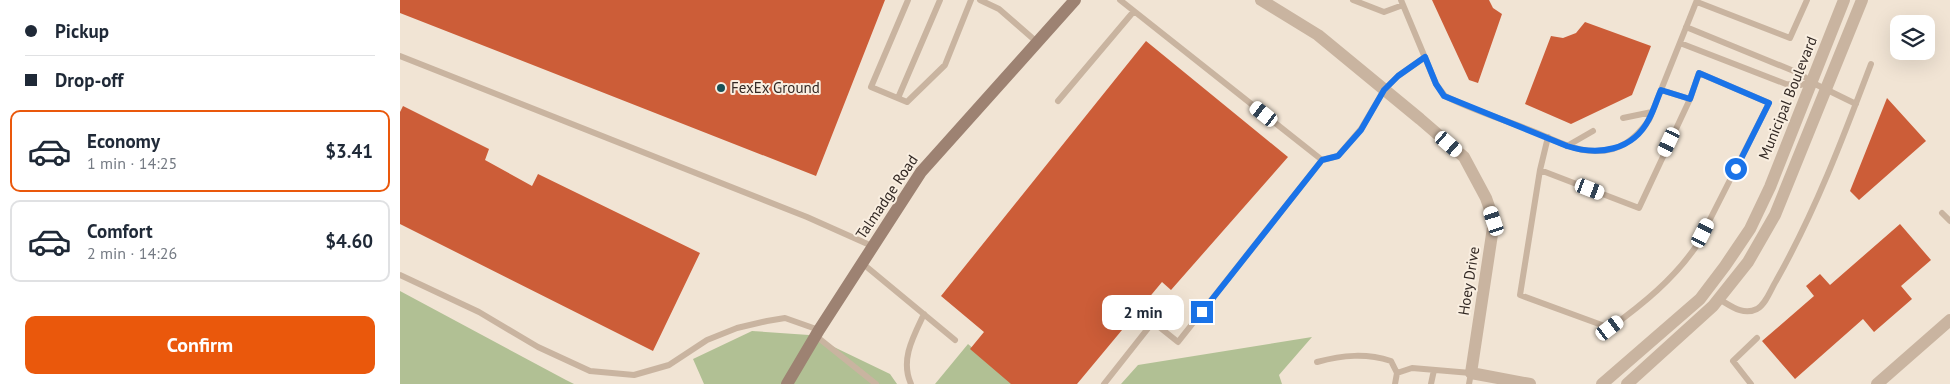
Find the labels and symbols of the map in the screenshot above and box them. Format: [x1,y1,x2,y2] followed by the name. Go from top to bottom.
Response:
[1754,33,1821,162] street label: Municipal Boulevard
[731,78,820,97] place label: FexEx Ground
[715,82,727,94] marker: FexEx Ground
[1247,99,1280,129] car
[1655,125,1682,159] car
[1432,128,1465,160] car
[851,151,922,243] street label: Talmadge Road
[1725,158,1747,180] route start
[1573,177,1606,201] car
[1482,204,1505,238] car
[1689,216,1716,250] car
[1454,245,1483,317] street label: Hoey Drive
[1102,294,1184,330] callout: 2 min
[1191,301,1213,323] route end
[1593,313,1626,343] car

